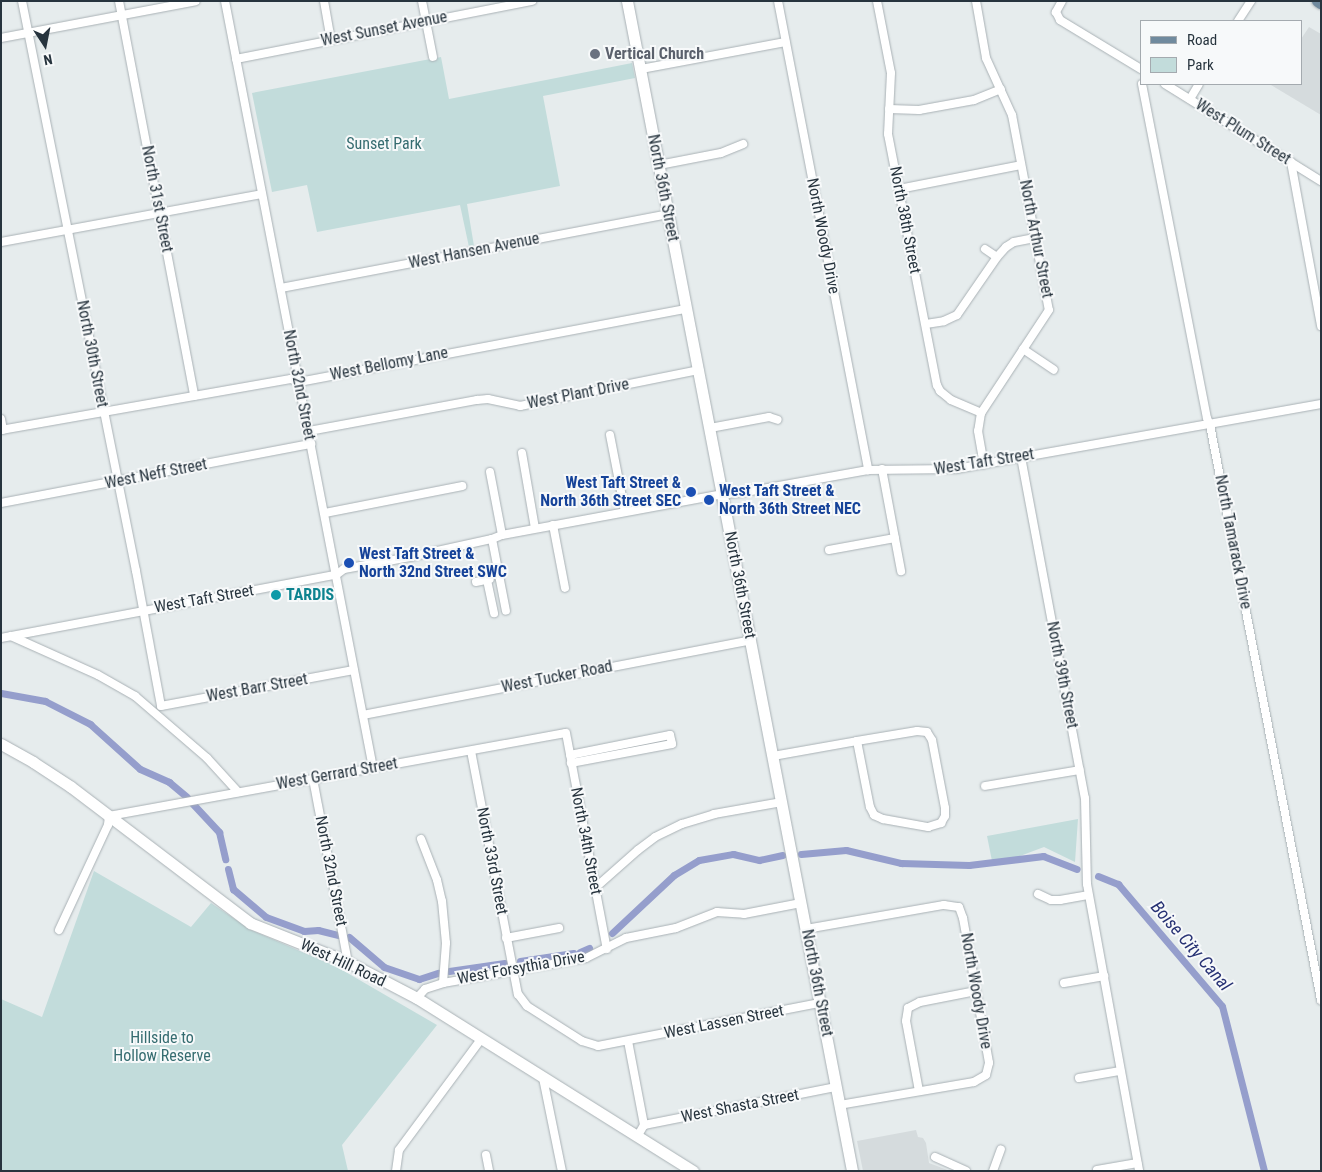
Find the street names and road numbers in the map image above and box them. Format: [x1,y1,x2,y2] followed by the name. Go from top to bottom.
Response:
[319,7,449,51] street label: West Sunset Avenue
[1192,95,1294,169] street label: West Plum Street
[643,133,683,243] street label: North 36th Street
[137,144,177,254] street label: North 31st Street
[885,165,925,275] street label: North 38th Street
[802,176,844,296] street label: North Woody Drive
[1015,178,1057,300] street label: North Arthur Street
[407,229,541,273] street label: West Hansen Avenue
[72,299,112,409] street label: North 30th Street
[279,328,319,442] street label: North 32nd Street
[328,343,450,385] street label: West Bellomy Lane
[525,375,631,413] street label: West Plant Drive
[933,445,1035,479] street label: West Taft Street
[103,455,209,493] street label: West Neff Street
[1211,473,1255,611] street label: North Tamarack Drive
[720,530,760,640] street label: North 36th Street
[152,581,256,617] street label: West Taft Street
[1042,620,1082,730] street label: North 39th Street
[500,657,614,697] street label: West Tucker Road
[205,670,309,706] street label: West Barr Street
[275,754,399,794] street label: West Gerrard Street
[566,786,606,896] street label: North 34th Street
[472,806,512,916] street label: North 33rd Street
[311,814,351,928] street label: North 32nd Street
[797,928,837,1038] street label: North 36th Street
[956,931,996,1051] street label: North Woody Drive
[297,935,389,991] street label: West Hill Road
[456,947,586,989] street label: West Forsythia Drive
[663,1001,785,1043] street label: West Lassen Street
[679,1085,801,1127] street label: West Shasta Street

